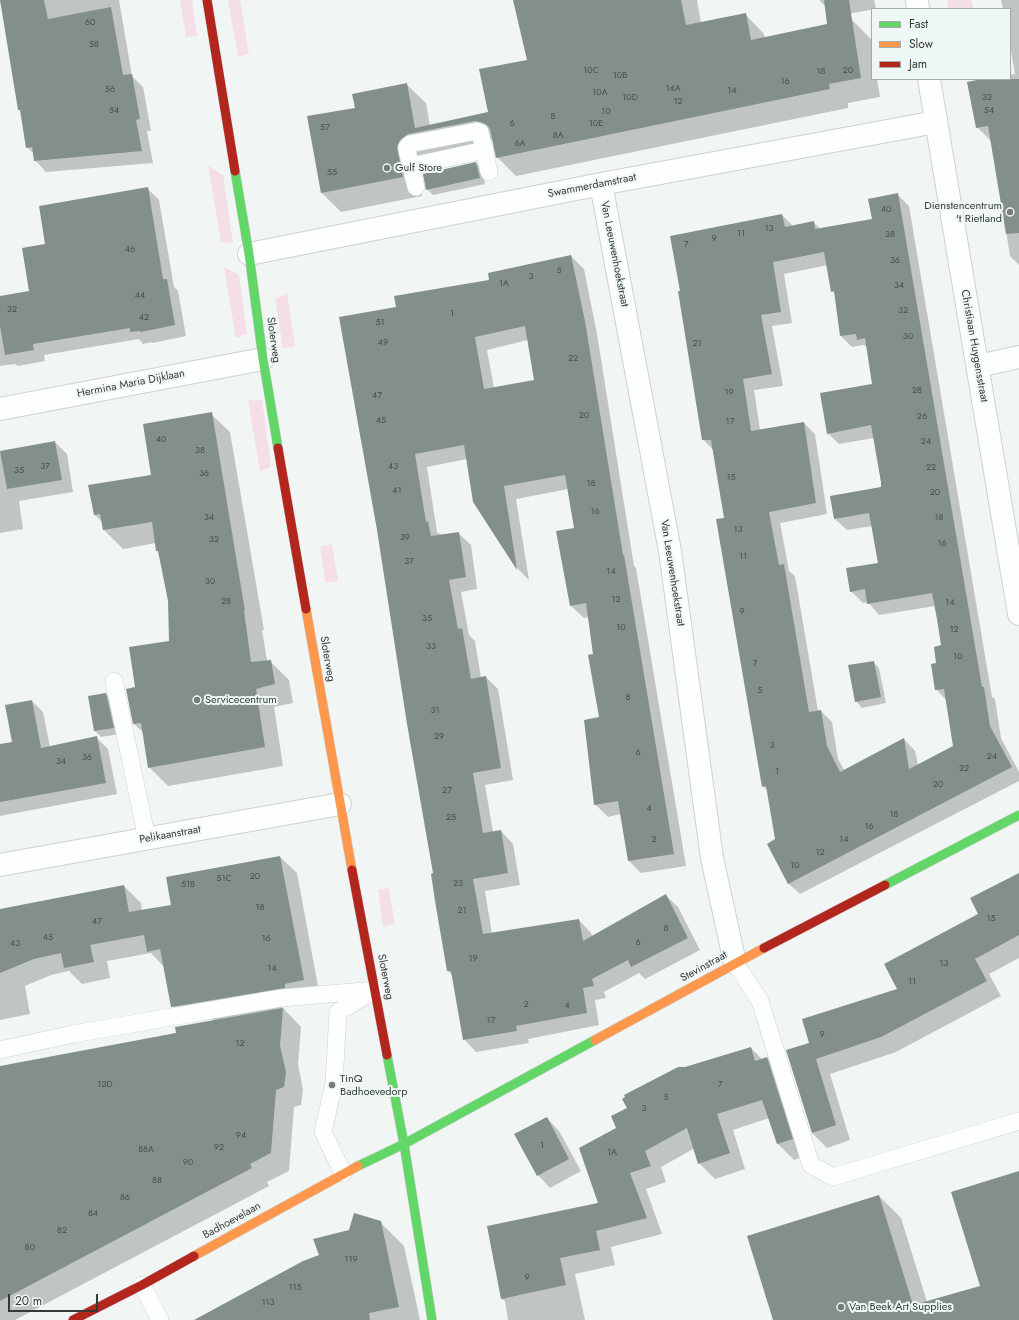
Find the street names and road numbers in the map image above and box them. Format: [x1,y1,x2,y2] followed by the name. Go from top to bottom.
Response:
[547,171,637,201] street label: Swammerdamstraat
[597,200,631,308] street label: Van Leeuwenhoekstraat
[958,289,990,403] street label: Christiaan Huygensstraat
[263,316,283,364] street label: Sloterweg
[76,367,186,401] street label: Hermina Maria Dijklaan
[657,519,687,627] street label: Van Leeuwenhoekstraat
[316,635,338,683] street label: Sloterweg
[138,823,202,847] street label: Pelikaanstraat
[678,949,730,985] street label: Stevinstraat
[374,953,396,1001] street label: Sloterweg
[201,1200,263,1242] street label: Badhoevelaan

